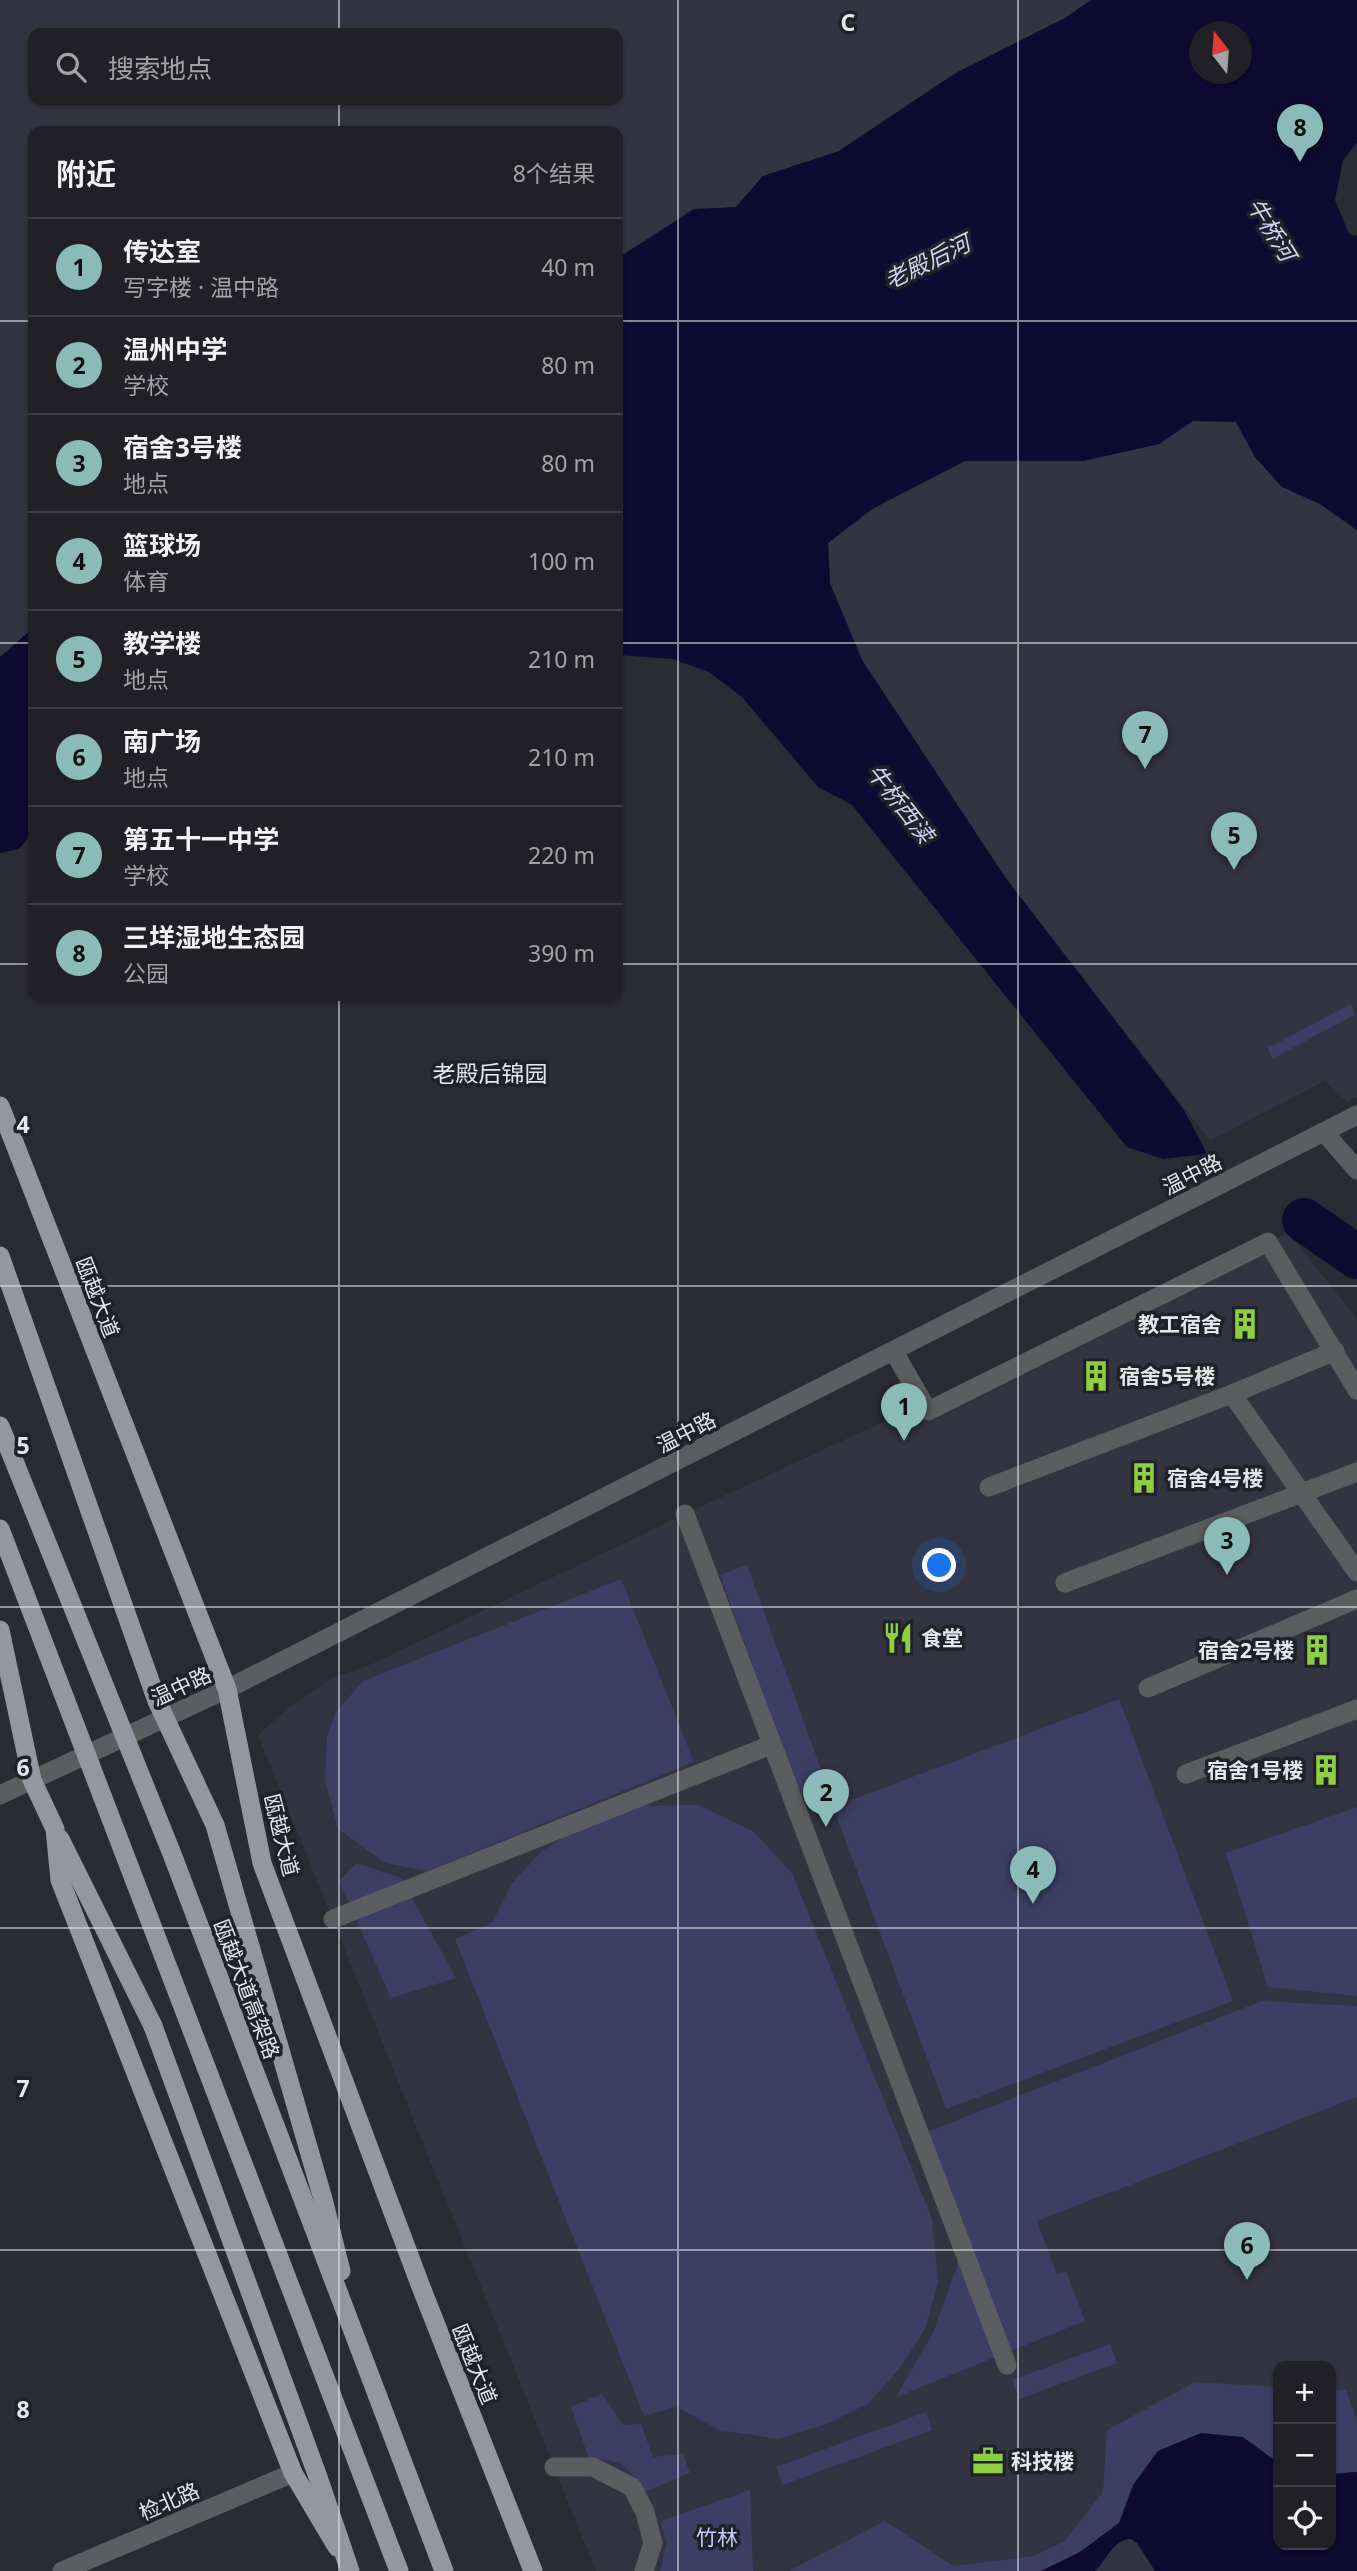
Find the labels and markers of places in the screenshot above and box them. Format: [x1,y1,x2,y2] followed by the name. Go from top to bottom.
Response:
[1277,104,1323,162] pin: 8
[1122,711,1168,769] pin: 7
[1211,812,1257,870] pin: 5
[1228,1307,1262,1341] building icon: 教工宿舍
[1138,1310,1222,1338] place label: 教工宿舍
[1079,1359,1113,1393] building icon: 宿舍5号楼
[1119,1362,1215,1390] place label: 宿舍5号楼
[881,1383,927,1441] pin: 1
[1127,1461,1161,1495] building icon: 宿舍4号楼
[1167,1464,1263,1492] place label: 宿舍4号楼
[1204,1517,1250,1575] pin: 3
[881,1621,915,1655] restaurant icon: 食堂
[921,1624,963,1652] place label: 食堂
[1300,1633,1334,1667] building icon: 宿舍2号楼
[1198,1636,1294,1664] place label: 宿舍2号楼
[1309,1753,1343,1787] building icon: 宿舍1号楼
[1207,1756,1303,1784] place label: 宿舍1号楼
[803,1769,849,1827] pin: 2
[1010,1846,1056,1904] pin: 4
[1224,2222,1270,2280] pin: 6
[971,2444,1005,2478] office icon: 科技楼
[1011,2447,1074,2475] place label: 科技楼

